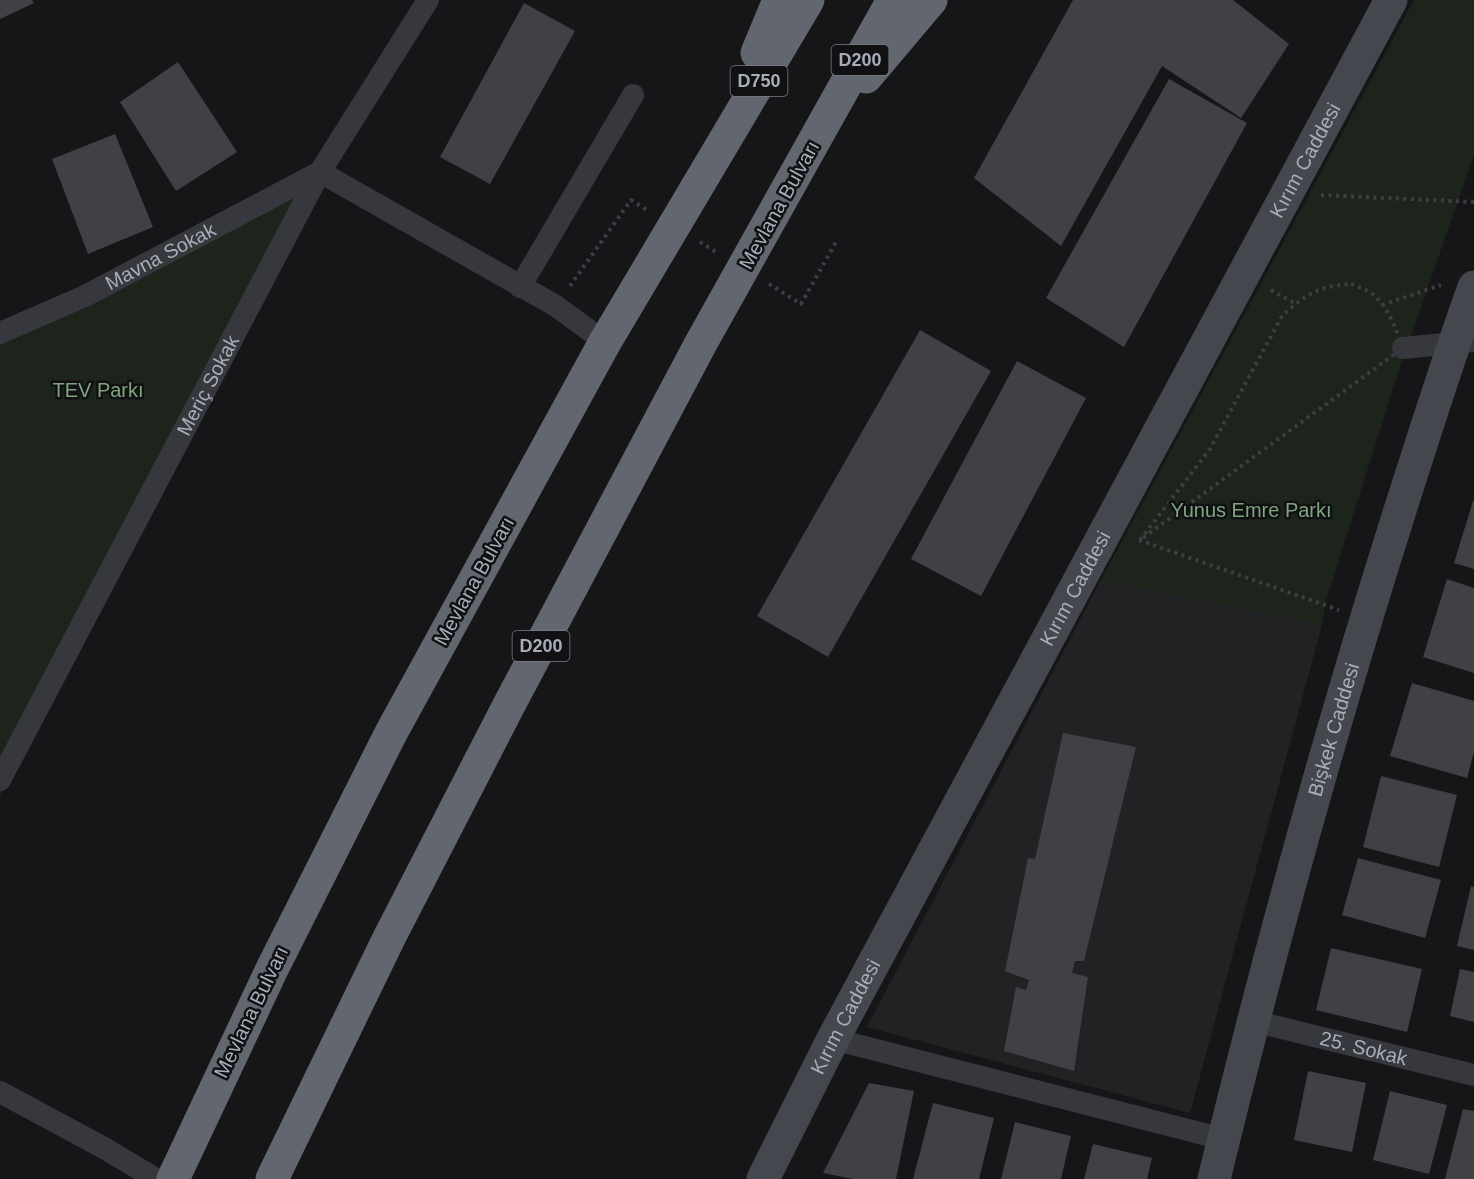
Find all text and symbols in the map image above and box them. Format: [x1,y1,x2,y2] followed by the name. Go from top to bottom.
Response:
[832,45,888,75] road number: D200
[730,66,788,96] road number: D750
[1265,99,1345,221] street label: Kırım Caddesi
[735,137,823,273] street label: Mevlana Bulvarı
[102,218,220,294] street label: Mavna Sokak
[172,331,244,439] street label: Meriç Sokak
[52,379,144,401] park label: TEV Parkı
[1170,499,1332,521] park label: Yunus Emre Parkı
[430,513,518,649] street label: Mevlana Bulvarı
[1035,527,1115,649] street label: Kırım Caddesi
[512,631,570,661] road number: D200
[1304,660,1363,799] street label: Bişkek Caddesi
[210,943,292,1081] street label: Mevlana Bulvarı
[806,956,885,1078] street label: Kırım Caddesi
[1318,1027,1411,1070] street label: 25. Sokak

